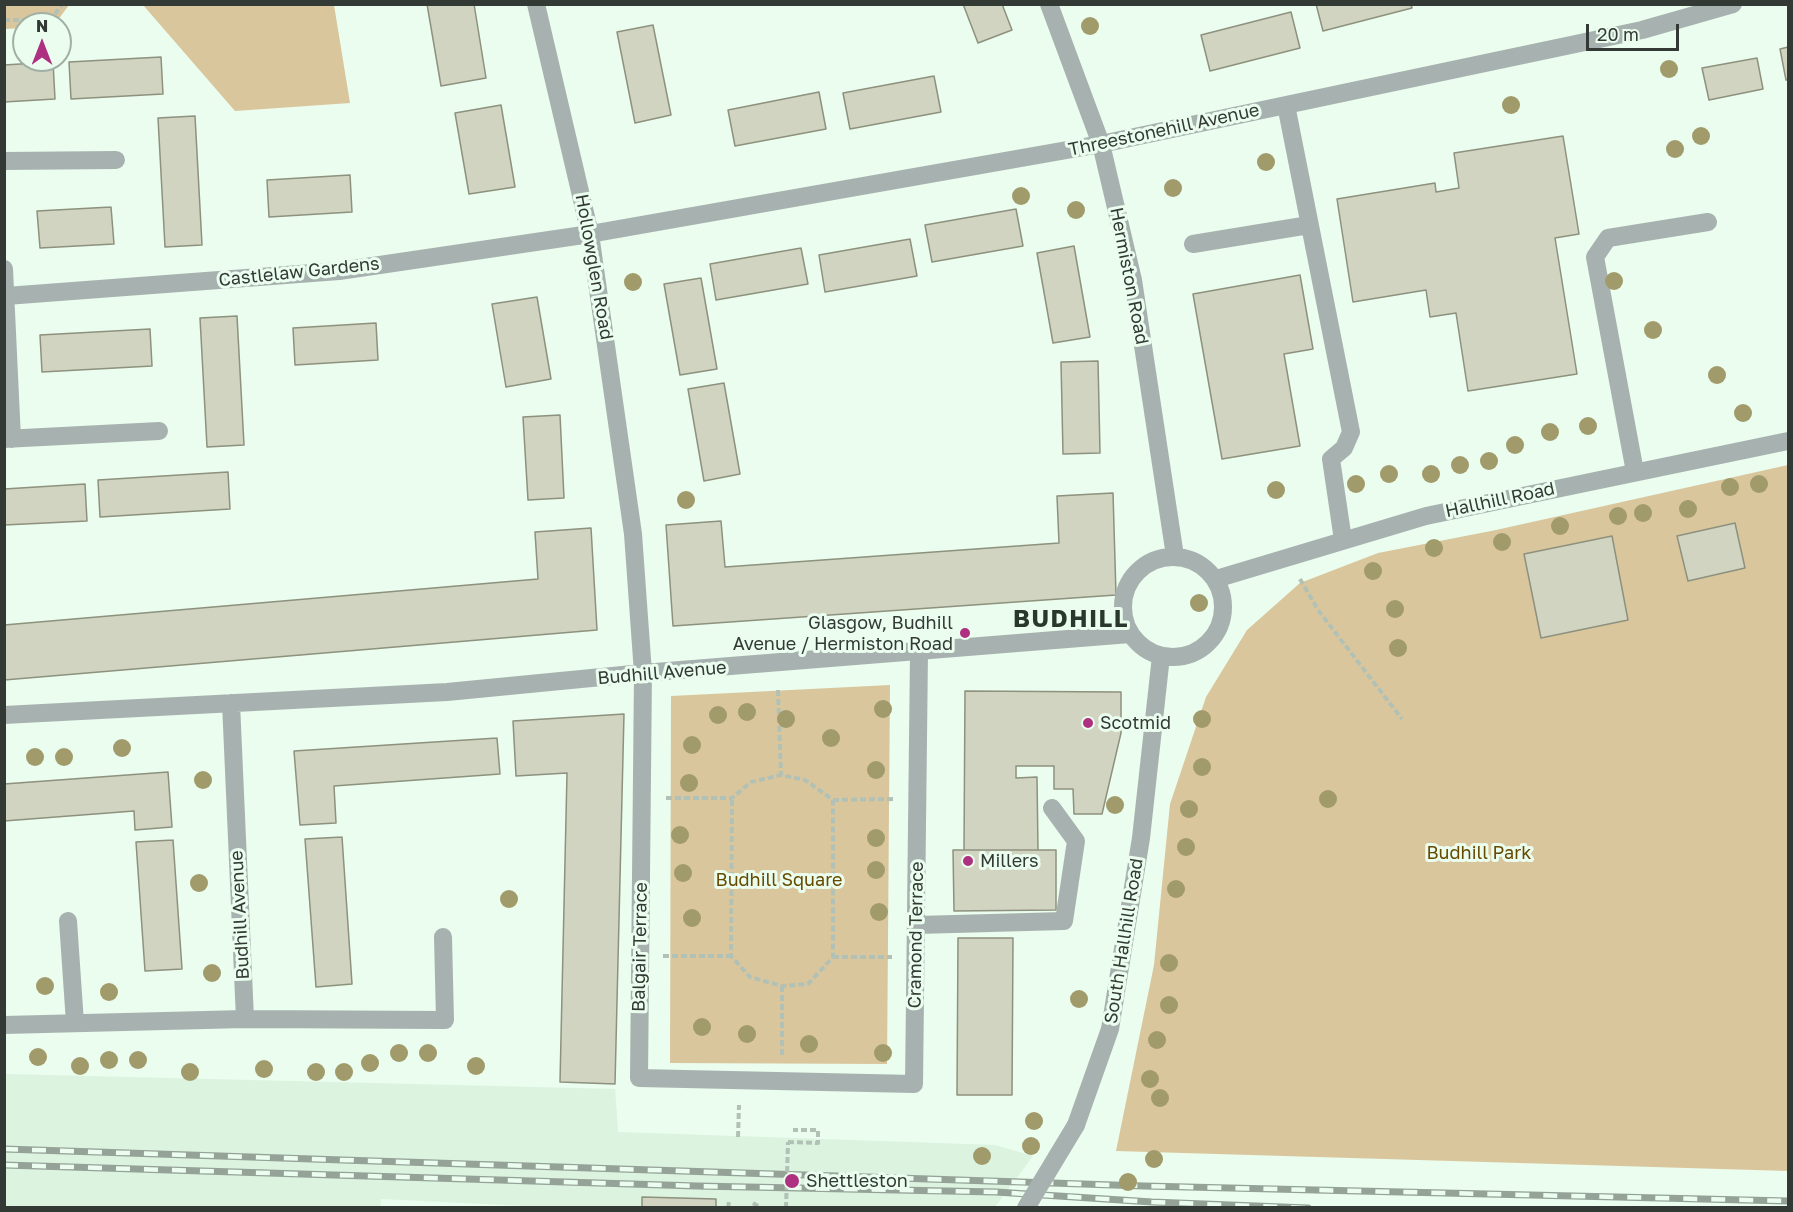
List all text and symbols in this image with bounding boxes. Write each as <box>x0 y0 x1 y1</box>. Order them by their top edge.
north arrow <box>12 12 72 72</box>
scale bar <box>1589 12 1682 50</box>
text: N <box>36 16 48 36</box>
text: 20 m <box>1597 23 1639 45</box>
street label: Threestonehill Avenue <box>1067 99 1261 161</box>
street label: Hollowglen Road <box>571 192 617 342</box>
street label: Hermiston Road <box>1105 206 1153 346</box>
street label: Castlelaw Gardens <box>217 253 381 291</box>
street label: Hallhill Road <box>1443 478 1557 522</box>
district label: BUDHILL <box>1013 605 1129 633</box>
place label: Glasgow, Budhill Avenue / Hermiston Road <box>733 612 953 654</box>
marker: Glasgow, Budhill Avenue / Hermiston Road <box>958 626 972 640</box>
street label: Budhill Avenue <box>597 657 727 689</box>
place label: Scotmid <box>1100 712 1171 734</box>
marker: Scotmid <box>1081 716 1095 730</box>
park label: Budhill Park <box>1427 842 1531 864</box>
street label: Budhill Avenue <box>226 850 254 980</box>
place label: Millers <box>980 850 1039 872</box>
marker: Millers <box>961 854 975 868</box>
street label: South Hallhill Road <box>1100 857 1148 1025</box>
street label: Cramond Terrace <box>904 861 928 1009</box>
park label: Budhill Square <box>716 869 842 891</box>
street label: Balgair Terrace <box>628 882 652 1012</box>
place label: Shettleston <box>806 1170 908 1192</box>
marker: Shettleston <box>783 1172 801 1190</box>

